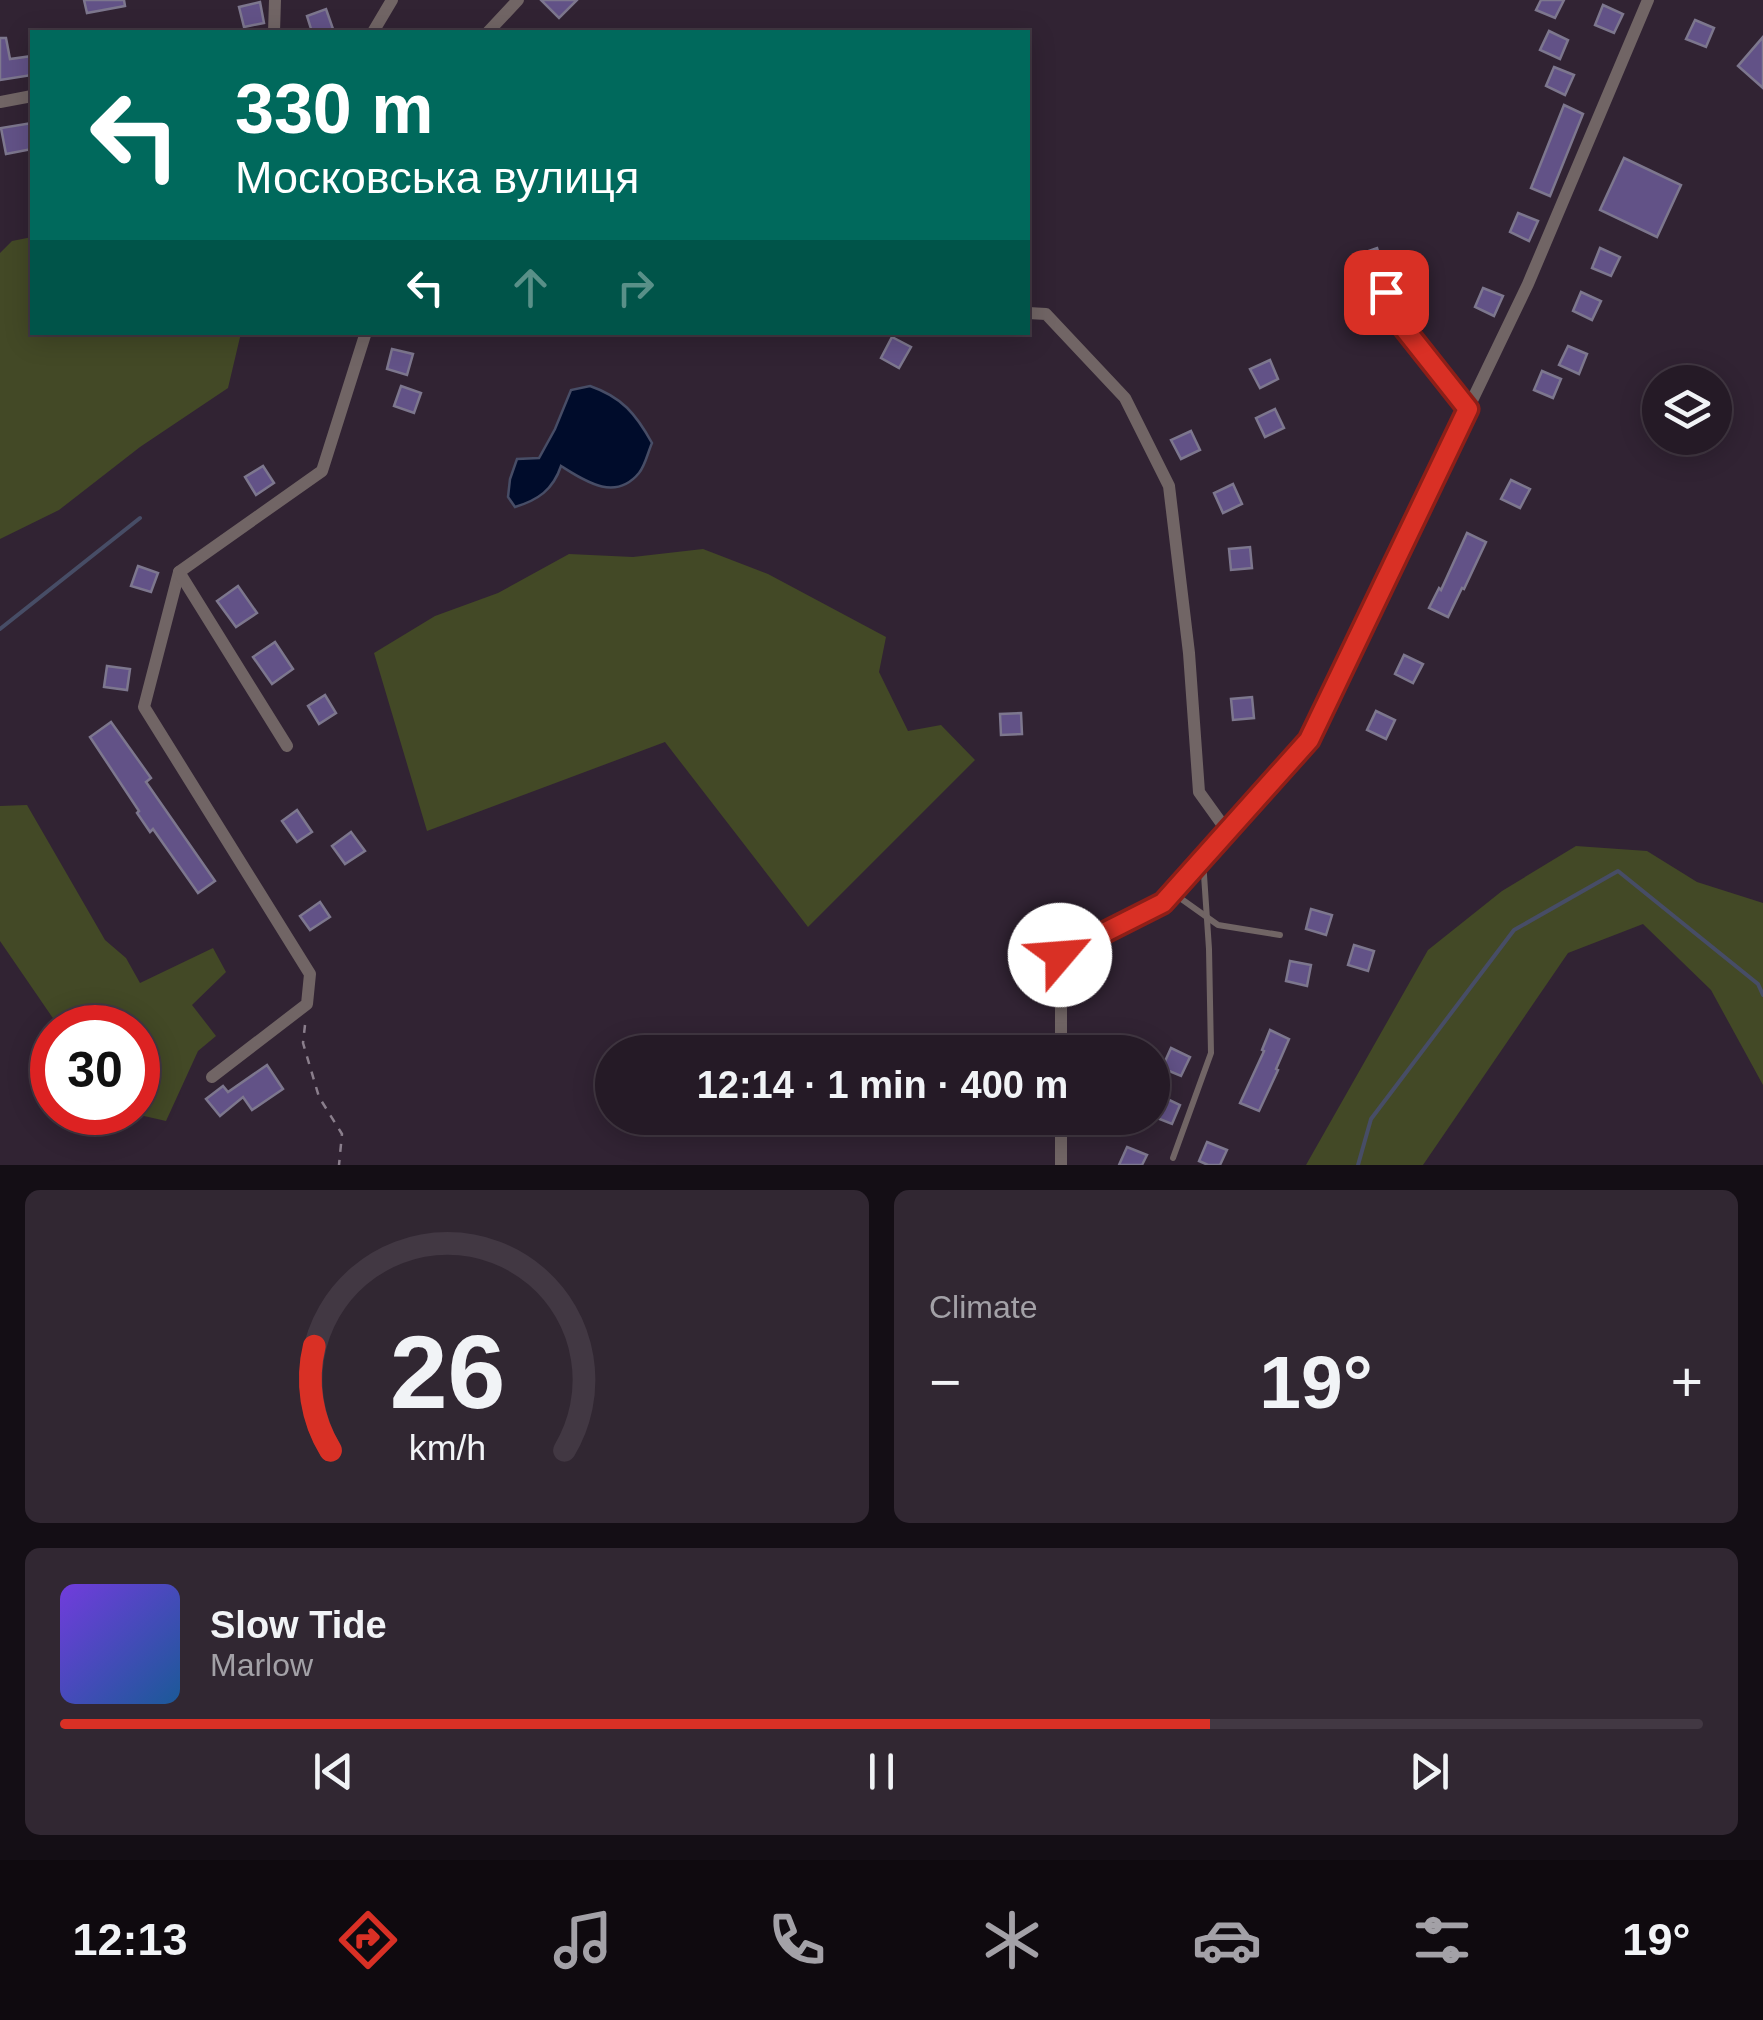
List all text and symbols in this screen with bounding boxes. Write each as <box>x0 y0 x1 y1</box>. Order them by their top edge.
icon: left <box>70 70 200 200</box>
text: 330 m <box>235 70 433 148</box>
text: Московська вулиця <box>235 152 639 203</box>
pin <box>1344 250 1429 335</box>
icon: left <box>398 260 453 315</box>
icon: ahead <box>503 260 558 315</box>
icon: right <box>608 260 663 315</box>
icon: arrive <box>1359 265 1414 320</box>
map controls <box>1642 365 1732 455</box>
button: layers <box>1642 365 1732 455</box>
position arrow <box>1008 903 1112 1007</box>
speed limit sign: 30 <box>30 1005 160 1135</box>
text: 12:14 · 1 min · 400 m <box>697 1064 1068 1106</box>
text: Climate <box>929 1289 1037 1325</box>
text: 26 <box>389 1314 505 1430</box>
text: 19° <box>1259 1340 1373 1424</box>
text: − <box>929 1351 961 1413</box>
text: + <box>1671 1351 1703 1413</box>
text: km/h <box>408 1428 486 1468</box>
text: Slow Tide <box>210 1604 387 1646</box>
text: Marlow <box>210 1647 313 1683</box>
icon: previous <box>306 1744 361 1799</box>
icon: pause <box>854 1744 909 1799</box>
icon: next <box>1402 1744 1457 1799</box>
icon: directions <box>333 1905 403 1975</box>
icon: music <box>548 1905 618 1975</box>
icon: phone <box>762 1905 832 1975</box>
icon: climate <box>977 1905 1047 1975</box>
icon: car <box>1192 1905 1262 1975</box>
icon: filters <box>1407 1905 1477 1975</box>
text: 12:13 <box>72 1914 188 1965</box>
text: 19° <box>1622 1914 1690 1965</box>

